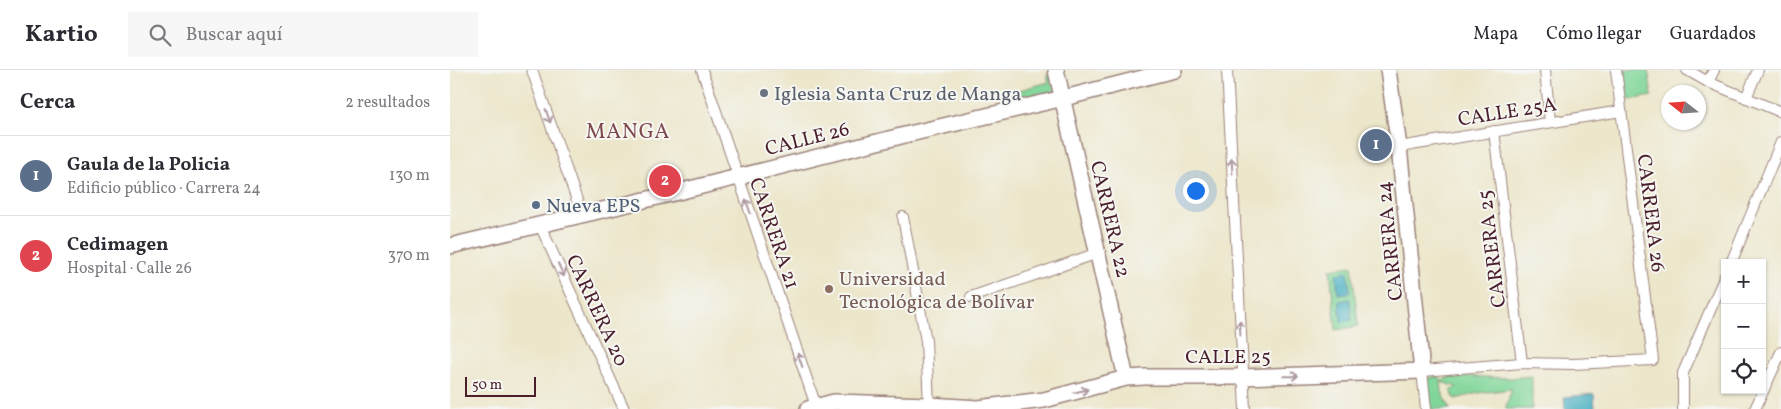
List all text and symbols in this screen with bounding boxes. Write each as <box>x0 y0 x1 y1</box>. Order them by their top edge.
search box <box>128 12 478 57</box>
text: Kartio <box>25 18 98 52</box>
icon: search <box>146 21 174 49</box>
text: Buscar aquí <box>186 22 282 48</box>
text: Mapa <box>1473 22 1518 47</box>
text: Cómo llegar <box>1546 22 1642 47</box>
text: Guardados <box>1670 22 1756 47</box>
place label: Iglesia Santa Cruz de Manga <box>774 81 1021 109</box>
north arrow <box>1661 85 1706 130</box>
marker: Iglesia Santa Cruz de Manga <box>758 87 770 99</box>
text: Cerca <box>20 88 75 117</box>
street label: CALLE 25A <box>1456 91 1559 135</box>
text: 2 resultados <box>345 92 430 114</box>
one-way arrow <box>544 108 553 123</box>
street label: CALLE 26 <box>762 116 853 164</box>
district label: MANGA <box>586 118 670 147</box>
pin: 1 <box>1360 126 1392 164</box>
text: Gaula de la Policia <box>67 152 230 178</box>
street label: CARRERA 26 <box>1629 153 1671 274</box>
street label: CARRERA 22 <box>1082 158 1136 281</box>
one-way arrow <box>1227 158 1237 174</box>
pin: 2 <box>649 162 681 200</box>
text: 1 <box>33 165 39 187</box>
text: 130 m <box>389 165 430 187</box>
street label: CARRERA 21 <box>741 174 805 293</box>
text: Edificio público · Carrera 24 <box>67 178 261 200</box>
your location <box>1183 178 1209 204</box>
street label: CARRERA 24 <box>1371 180 1411 302</box>
street label: CARRERA 25 <box>1472 188 1514 309</box>
place label: Nueva EPS <box>546 193 641 221</box>
marker: Nueva EPS <box>530 199 542 211</box>
one-way arrow <box>743 199 752 215</box>
text: Cedimagen <box>67 232 169 258</box>
text: 2 <box>32 245 40 267</box>
text: 370 m <box>388 245 430 267</box>
street label: CARRERA 20 <box>558 250 634 371</box>
text: Hospital · Calle 26 <box>67 258 192 280</box>
map controls <box>1721 259 1766 394</box>
button: + <box>1721 259 1766 304</box>
one-way arrow <box>556 262 566 277</box>
place label: Universidad Tecnológica de Bolívar <box>839 266 1034 317</box>
marker: Universidad Tecnológica de Bolívar <box>823 283 835 295</box>
button: − <box>1721 304 1766 349</box>
one-way arrow <box>1235 321 1245 337</box>
street label: CALLE 25 <box>1185 344 1271 372</box>
button: locate <box>1721 349 1766 394</box>
one-way arrow <box>795 353 804 368</box>
one-way arrow <box>1282 371 1299 381</box>
scale bar <box>465 374 536 397</box>
text: 50 m <box>472 376 502 395</box>
one-way arrow <box>1073 386 1089 395</box>

